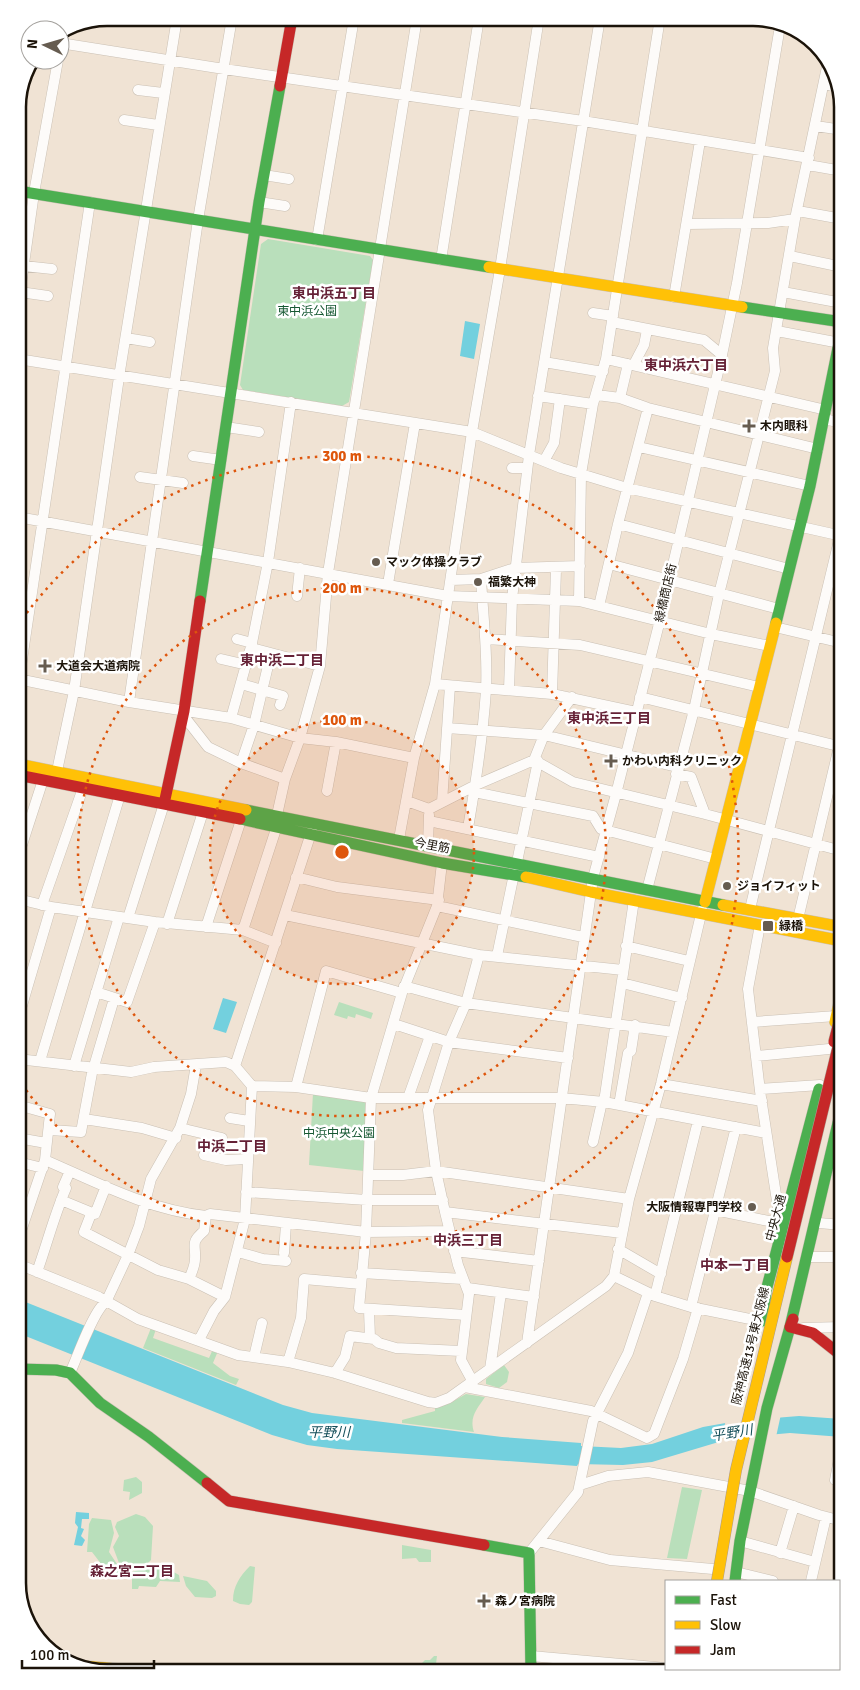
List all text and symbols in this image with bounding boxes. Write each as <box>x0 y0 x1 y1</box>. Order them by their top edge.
north arrow <box>20 20 70 70</box>
text: N <box>24 38 41 50</box>
district label: 東中浜五丁目 <box>292 285 376 302</box>
park label: 東中浜公園 <box>277 304 337 319</box>
district label: 東中浜六丁目 <box>644 357 728 374</box>
marker: 木内眼科 <box>742 419 756 433</box>
place label: 木内眼科 <box>760 419 808 434</box>
text: 300 m <box>322 447 362 465</box>
place label: マック体操クラブ <box>386 555 482 570</box>
marker: マック体操クラブ <box>370 556 382 568</box>
street label: 緑橋商店街 <box>652 562 680 624</box>
place label: 福繁大神 <box>488 575 536 590</box>
marker: 福繁大神 <box>472 576 484 588</box>
text: 200 m <box>322 579 362 597</box>
district label: 東中浜二丁目 <box>240 652 324 669</box>
marker: 大道会大道病院 <box>38 659 52 673</box>
place label: 大道会大道病院 <box>56 659 140 674</box>
district label: 東中浜三丁目 <box>567 710 651 727</box>
text: 100 m <box>322 711 362 729</box>
marker: かわい内科クリニック <box>604 754 618 768</box>
place label: かわい内科クリニック <box>622 754 742 769</box>
street label: 今里筋 <box>413 835 451 857</box>
centre of rings <box>333 843 351 861</box>
place label: ジョイフィット <box>737 879 821 894</box>
marker: ジョイフィット <box>721 880 733 892</box>
marker: 緑橋 <box>761 919 775 933</box>
place label: 緑橋 <box>779 919 804 934</box>
park label: 中浜中央公園 <box>303 1126 375 1141</box>
district label: 中浜二丁目 <box>197 1138 267 1155</box>
street label: 中央大通 <box>763 1193 789 1243</box>
place label: 大阪情報専門学校 <box>646 1200 742 1215</box>
marker: 大阪情報専門学校 <box>746 1201 758 1213</box>
district label: 中浜三丁目 <box>433 1232 503 1249</box>
district label: 中本一丁目 <box>700 1257 770 1274</box>
street label: 阪神高速13号東大阪線 <box>729 1285 773 1407</box>
water label: 平野川 <box>710 1421 756 1445</box>
water label: 平野川 <box>308 1424 352 1441</box>
district label: 森之宮二丁目 <box>90 1563 174 1580</box>
legend <box>665 1580 840 1670</box>
text: Fast <box>710 1591 737 1609</box>
marker: 森ノ宮病院 <box>477 1594 491 1608</box>
place label: 森ノ宮病院 <box>495 1594 555 1609</box>
text: Slow <box>710 1616 741 1634</box>
scale bar <box>22 1638 155 1670</box>
text: Jam <box>710 1641 736 1659</box>
text: 100 m <box>30 1646 70 1664</box>

